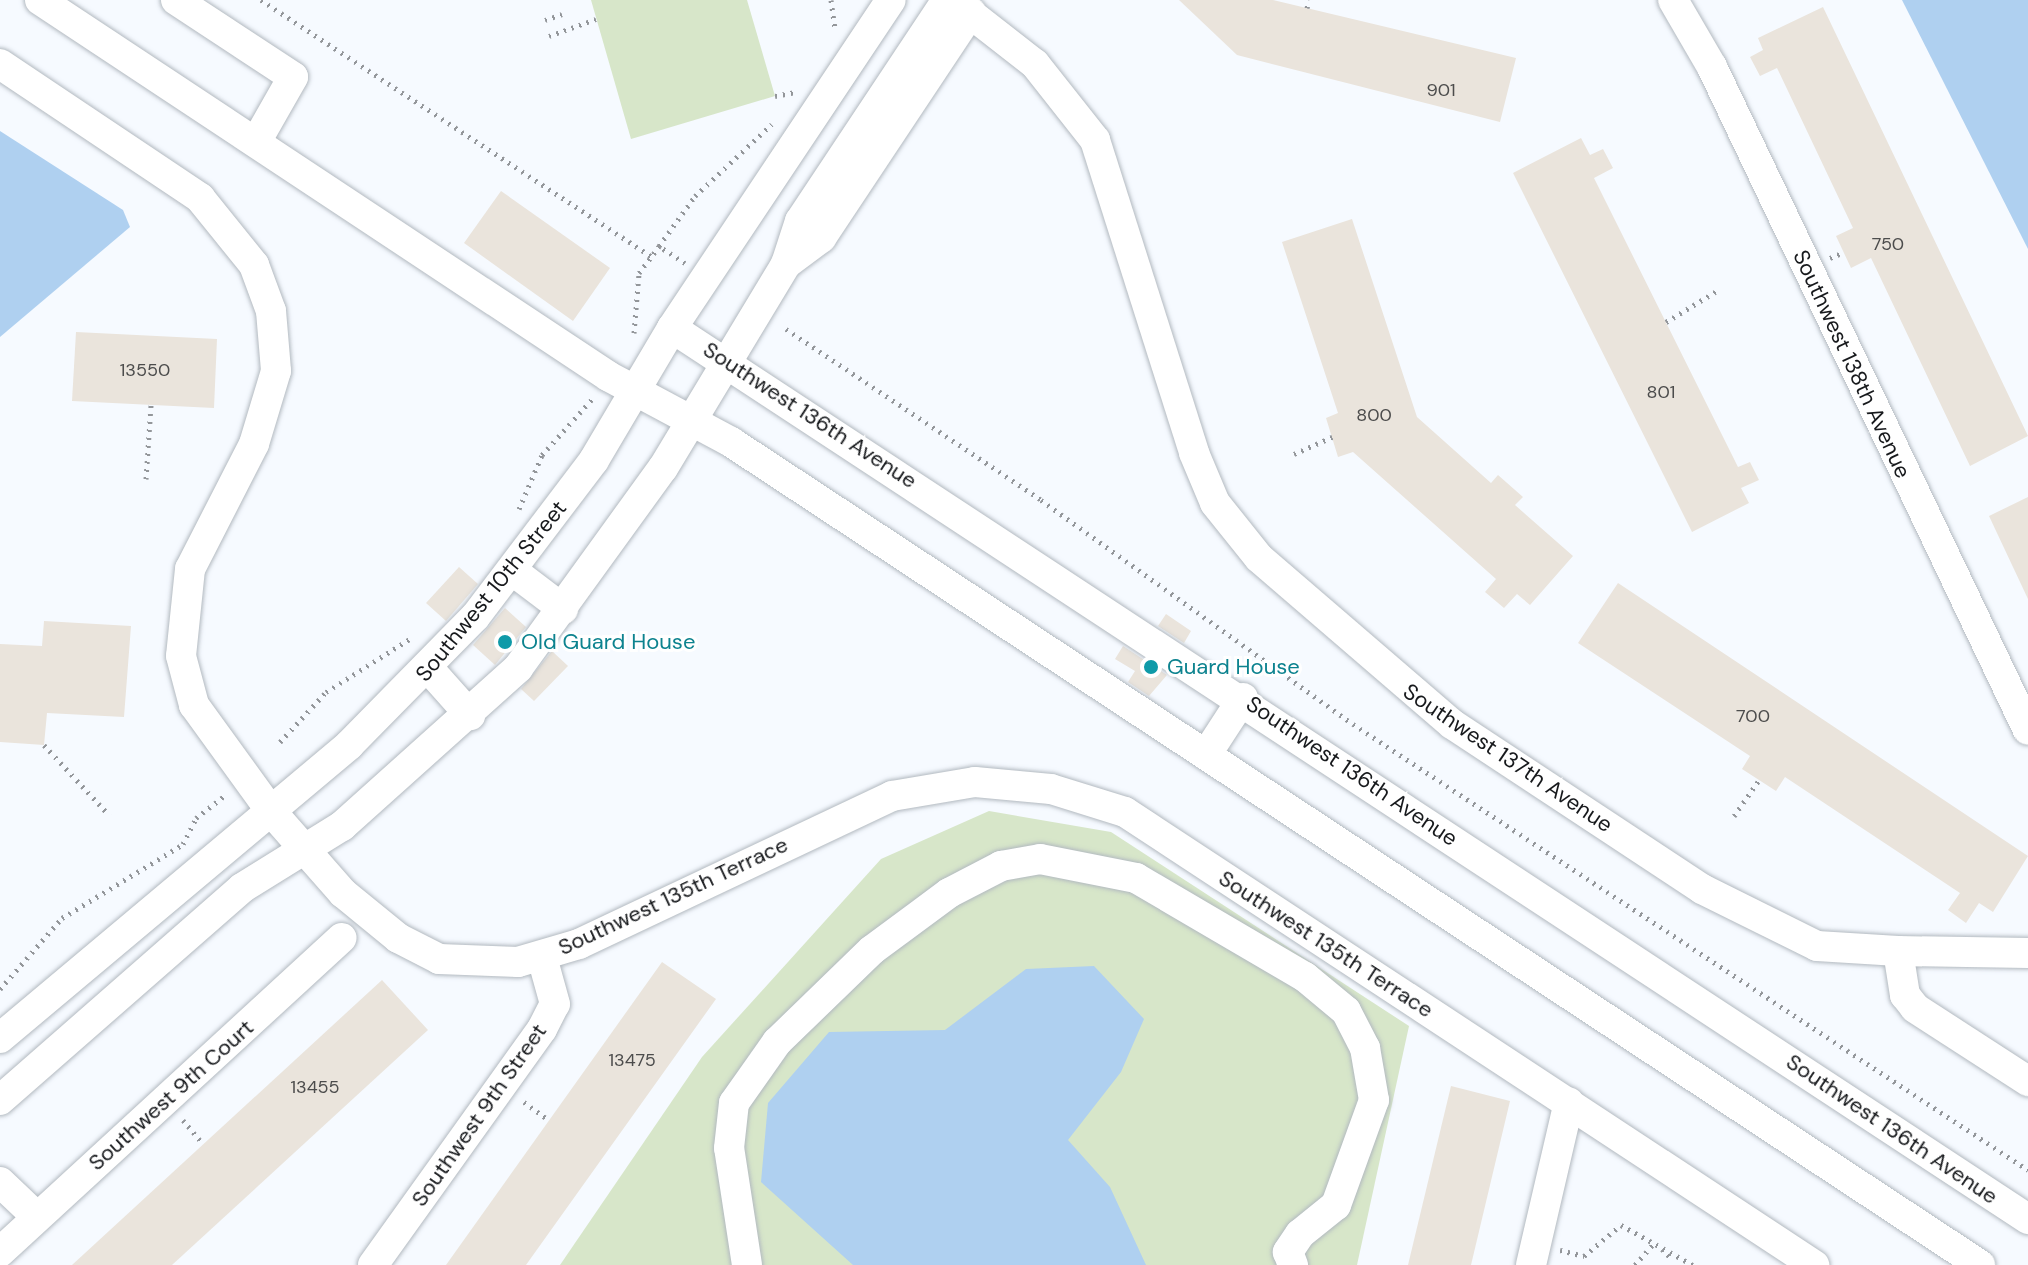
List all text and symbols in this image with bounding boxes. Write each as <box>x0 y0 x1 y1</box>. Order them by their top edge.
house number: 901 <box>1426 79 1456 101</box>
house number: 750 <box>1872 233 1904 255</box>
street label: Southwest 138th Avenue <box>1787 246 1917 482</box>
street label: Southwest 136th Avenue <box>698 336 922 494</box>
house number: 13550 <box>120 359 170 381</box>
house number: 801 <box>1647 381 1675 403</box>
house number: 800 <box>1356 404 1392 426</box>
street label: Southwest 10th Street <box>410 495 572 687</box>
place label: Old Guard House <box>521 629 695 655</box>
marker: Old Guard House <box>496 633 514 651</box>
place label: Guard House <box>1167 654 1300 680</box>
marker: Guard House <box>1142 658 1160 676</box>
street label: Southwest 137th Avenue <box>1398 678 1618 838</box>
street label: Southwest 136th Avenue <box>1241 690 1463 852</box>
house number: 700 <box>1736 705 1770 727</box>
street label: Southwest 135th Terrace <box>554 831 792 961</box>
street label: Southwest 135th Terrace <box>1214 865 1438 1023</box>
street label: Southwest 9th Court <box>83 1014 259 1176</box>
street label: Southwest 9th Street <box>406 1019 552 1211</box>
street label: Southwest 136th Avenue <box>1781 1048 2003 1210</box>
house number: 13475 <box>608 1049 656 1071</box>
house number: 13455 <box>290 1076 340 1098</box>

